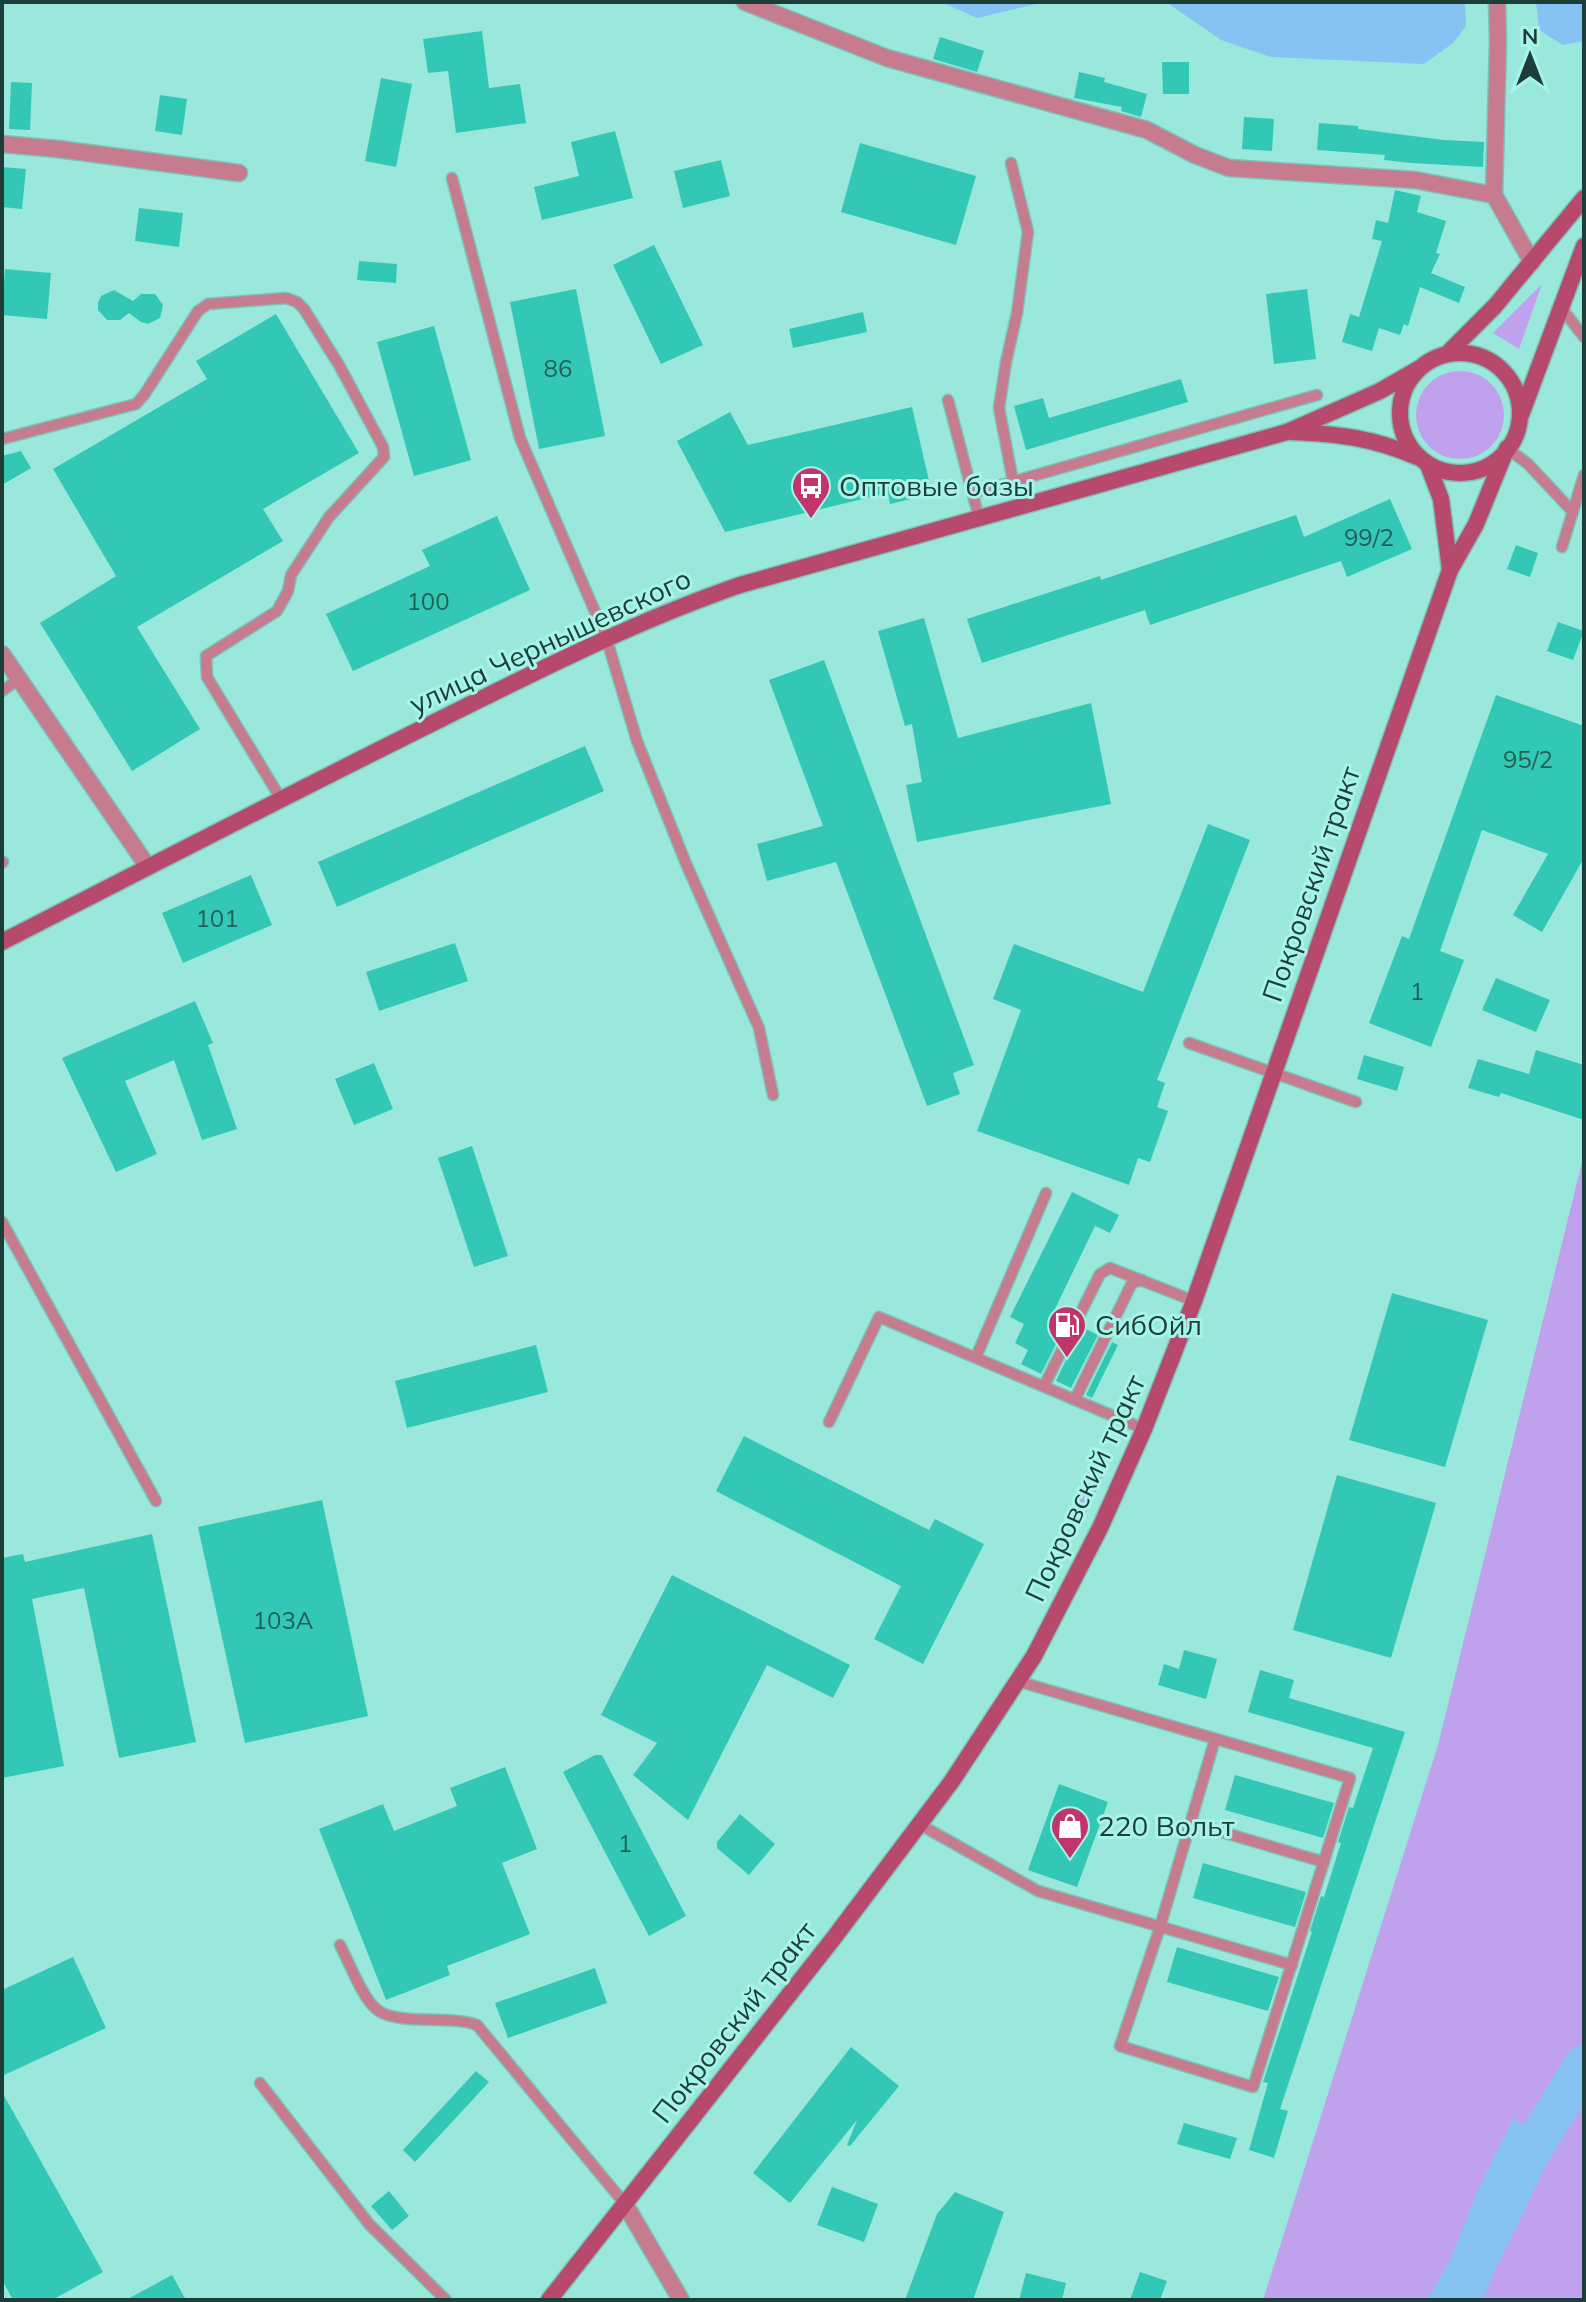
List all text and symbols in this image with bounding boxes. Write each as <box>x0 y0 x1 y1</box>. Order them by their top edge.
north arrow <box>1490 16 1570 96</box>
text: N <box>1522 22 1538 50</box>
house number: 86 <box>544 353 572 383</box>
bus stop icon: Оптовые базы <box>790 465 832 520</box>
place label: Оптовые базы <box>839 468 1034 503</box>
house number: 99/2 <box>1344 522 1394 552</box>
street label: улица Чернышевского <box>403 560 696 721</box>
house number: 100 <box>406 586 450 616</box>
house number: 95/2 <box>1503 744 1553 774</box>
street label: Покровский тракт <box>1254 761 1367 1006</box>
house number: 101 <box>195 903 239 933</box>
house number: 1 <box>1410 976 1424 1006</box>
fuel station icon: СибОйл <box>1046 1304 1088 1359</box>
place label: СибОйл <box>1095 1307 1202 1342</box>
street label: Покровский тракт <box>1017 1369 1153 1607</box>
house number: 103А <box>253 1605 314 1635</box>
shop icon: 220 Вольт <box>1049 1805 1091 1860</box>
place label: 220 Вольт <box>1098 1808 1235 1843</box>
house number: 1 <box>618 1828 632 1858</box>
street label: Покровский тракт <box>644 1914 823 2129</box>

